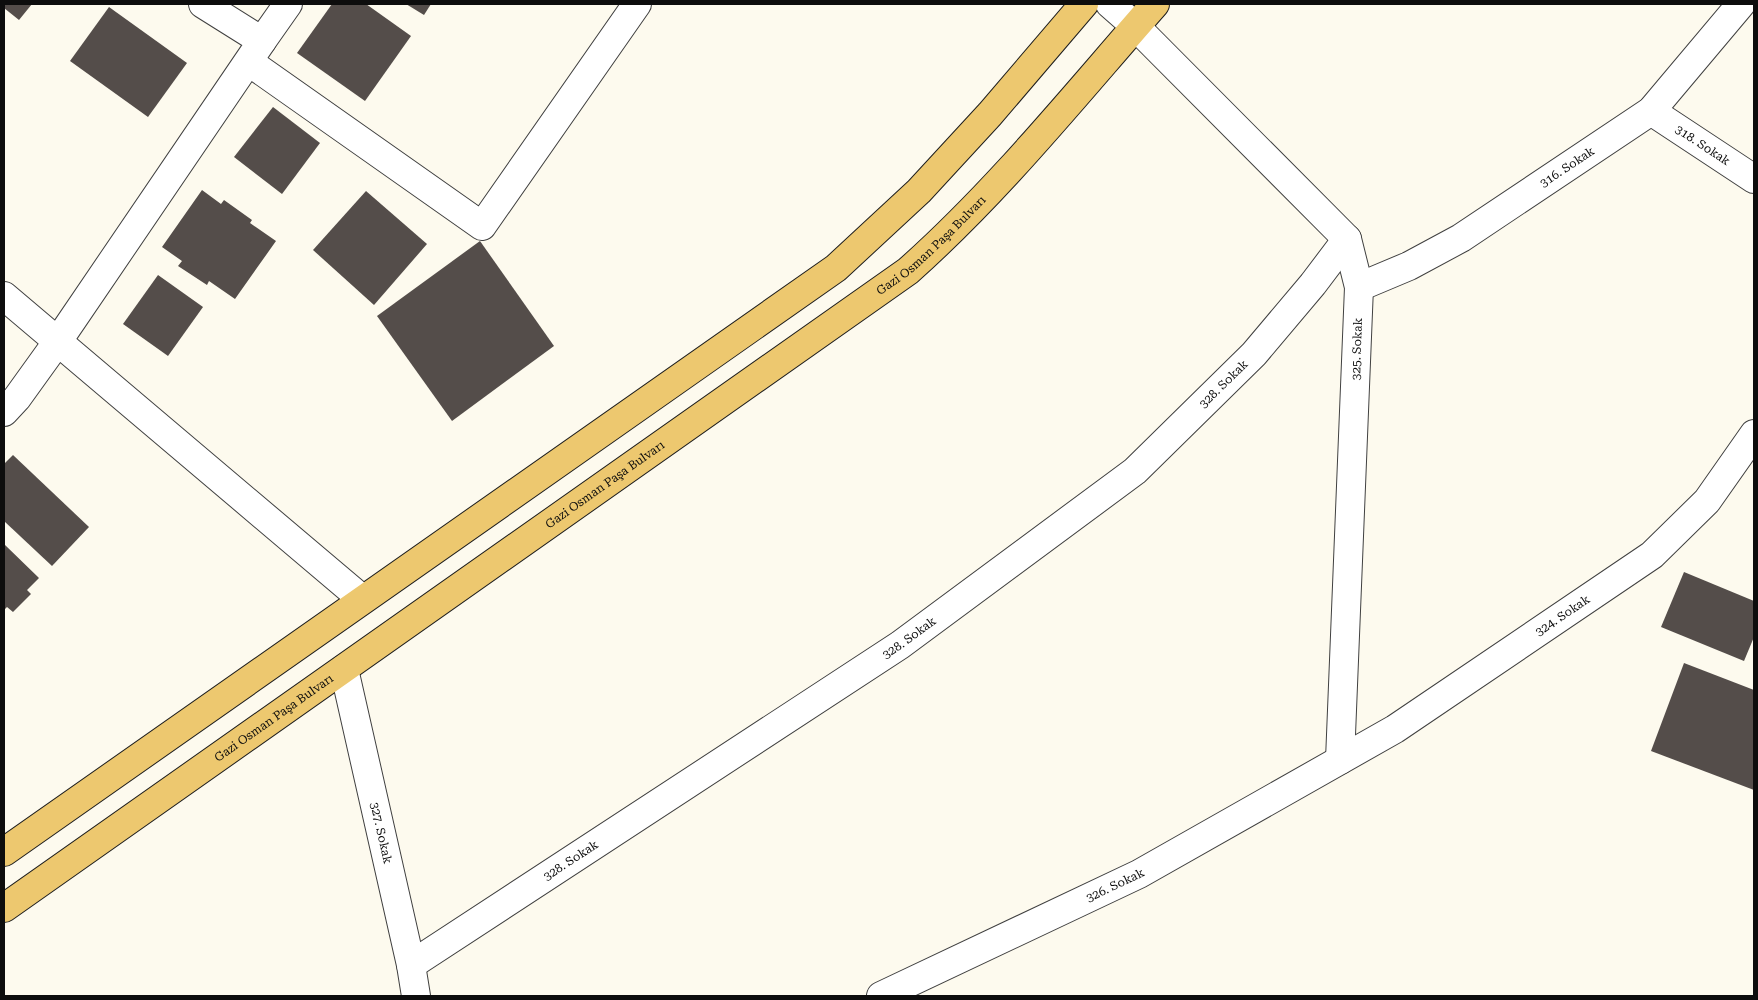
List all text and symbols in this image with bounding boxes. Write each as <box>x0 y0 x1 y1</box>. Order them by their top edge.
street label: 318. Sokak <box>1673 122 1733 168</box>
street label: 316. Sokak <box>1537 144 1597 190</box>
street label: Gazi Osman Paşa Bulvarı <box>874 193 989 298</box>
street label: 325. Sokak <box>1349 317 1365 381</box>
street label: 328. Sokak <box>1196 357 1251 411</box>
street label: Gazi Osman Paşa Bulvarı <box>543 438 667 531</box>
street label: 324. Sokak <box>1533 592 1593 639</box>
street label: 328. Sokak <box>880 614 939 662</box>
street label: Gazi Osman Paşa Bulvarı <box>212 671 336 765</box>
street label: 327. Sokak <box>367 801 395 865</box>
street label: 328. Sokak <box>541 837 601 883</box>
street label: 326. Sokak <box>1084 865 1147 905</box>

